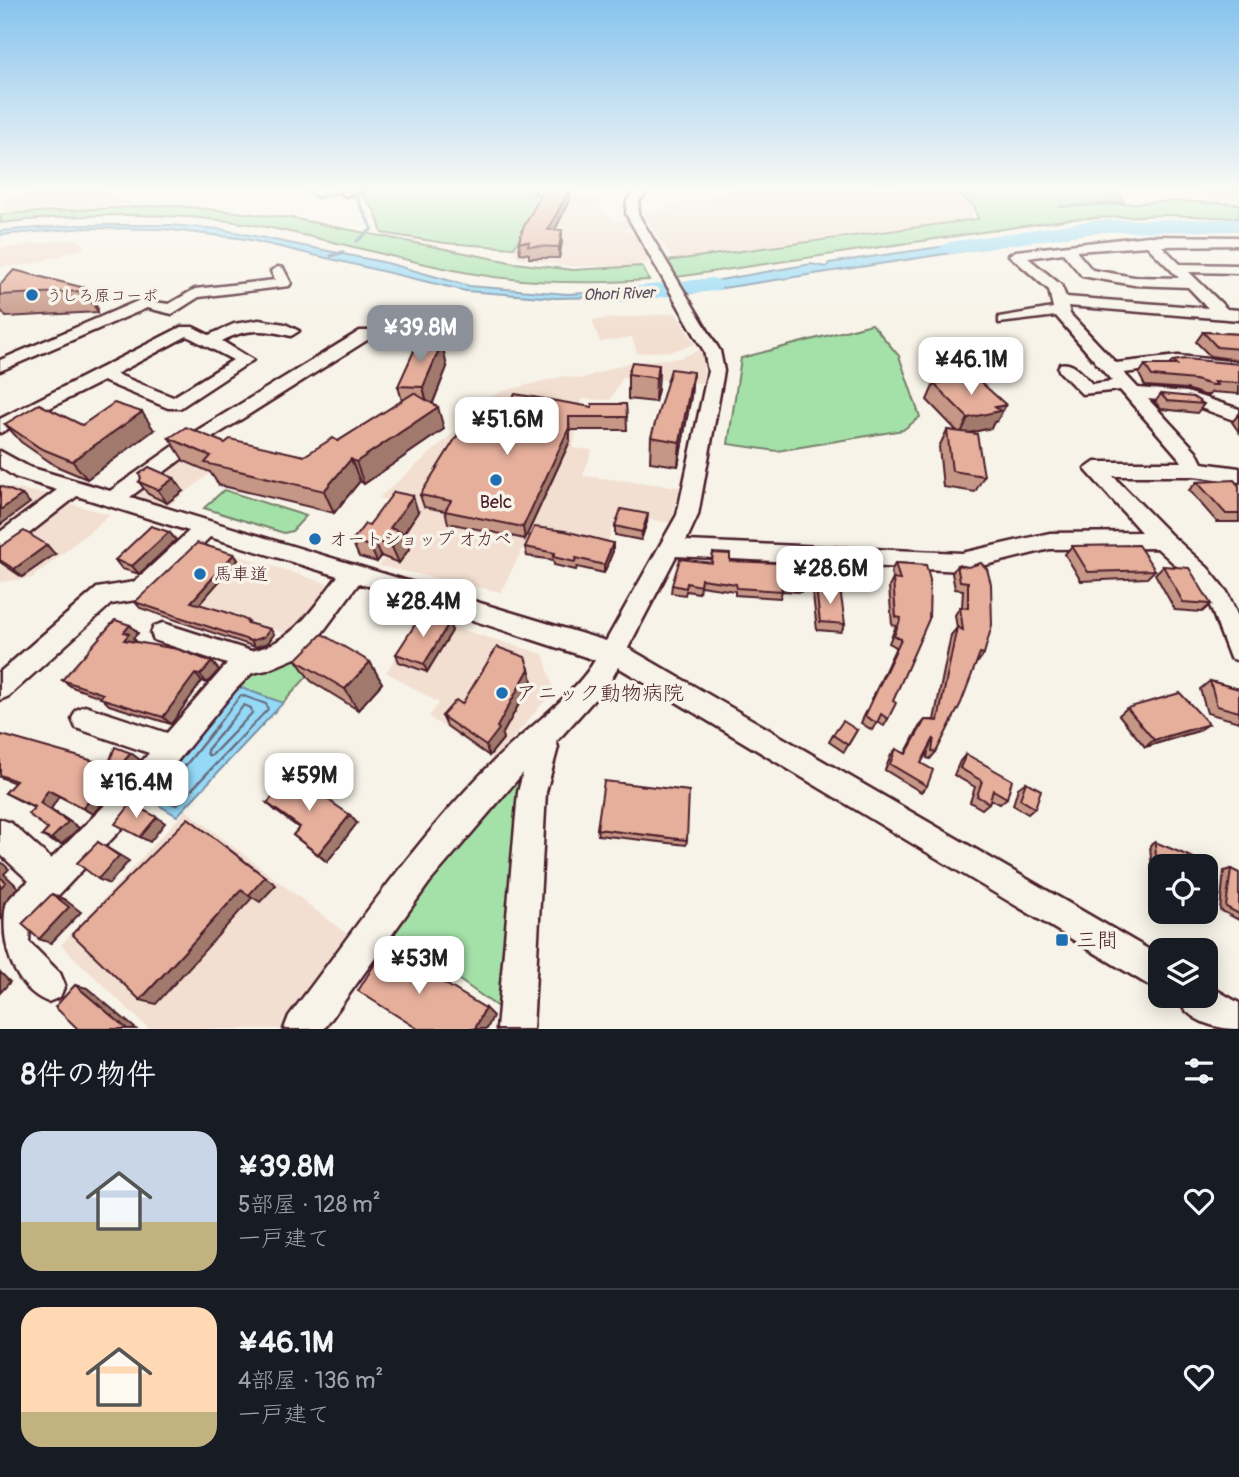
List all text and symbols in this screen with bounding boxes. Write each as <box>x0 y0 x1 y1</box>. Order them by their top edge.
water label: Ohori River <box>583 283 657 305</box>
place label: うしろ原コーポ <box>46 286 158 306</box>
marker: うしろ原コーポ <box>24 287 40 303</box>
pin: ¥39.8M <box>363 306 477 365</box>
text: ¥39.8M <box>383 313 457 342</box>
pin: ¥46.1M <box>914 338 1028 397</box>
text: ¥46.1M <box>934 345 1008 374</box>
pin: ¥51.6M <box>450 398 564 457</box>
text: ¥51.6M <box>471 405 543 434</box>
marker: Belc <box>488 472 504 488</box>
place label: Belc <box>480 491 512 514</box>
place label: オートショップ オカベ <box>329 528 512 551</box>
marker: オートショップ オカベ <box>307 531 323 547</box>
pin: ¥28.6M <box>773 546 887 606</box>
text: ¥28.6M <box>792 554 868 583</box>
place label: 馬車道 <box>214 563 268 586</box>
marker: 馬車道 <box>192 566 208 582</box>
pin: ¥28.4M <box>366 580 480 639</box>
text: ¥28.4M <box>385 587 461 616</box>
place label: アニック動物病院 <box>516 680 684 707</box>
marker: アニック動物病院 <box>494 685 510 701</box>
pin: ¥59M <box>268 754 350 813</box>
pin: ¥16.4M <box>79 760 193 820</box>
text: ¥59M <box>281 761 337 790</box>
text: ¥16.4M <box>99 768 173 797</box>
map controls <box>1148 854 1218 1008</box>
button: locate <box>1148 854 1218 924</box>
place label: 三間 <box>1076 927 1118 954</box>
marker: 三間 <box>1054 932 1070 948</box>
pin: ¥53M <box>378 936 460 996</box>
button: layers <box>1148 938 1218 1008</box>
text: ¥53M <box>390 944 448 973</box>
icon: filters <box>1180 1052 1218 1090</box>
text: 8件の物件 <box>21 1056 156 1093</box>
text: ¥39.8M <box>238 1148 334 1185</box>
icon: home <box>77 1159 161 1243</box>
icon: heart <box>1180 1182 1218 1220</box>
text: 5部屋 · 128 m² <box>238 1190 381 1219</box>
text: 一戸建て <box>238 1224 330 1253</box>
text: ¥46.1M <box>238 1324 334 1361</box>
icon: home <box>77 1335 161 1419</box>
icon: heart <box>1180 1358 1218 1396</box>
text: 4部屋 · 136 m² <box>238 1366 383 1395</box>
text: 一戸建て <box>238 1400 330 1429</box>

